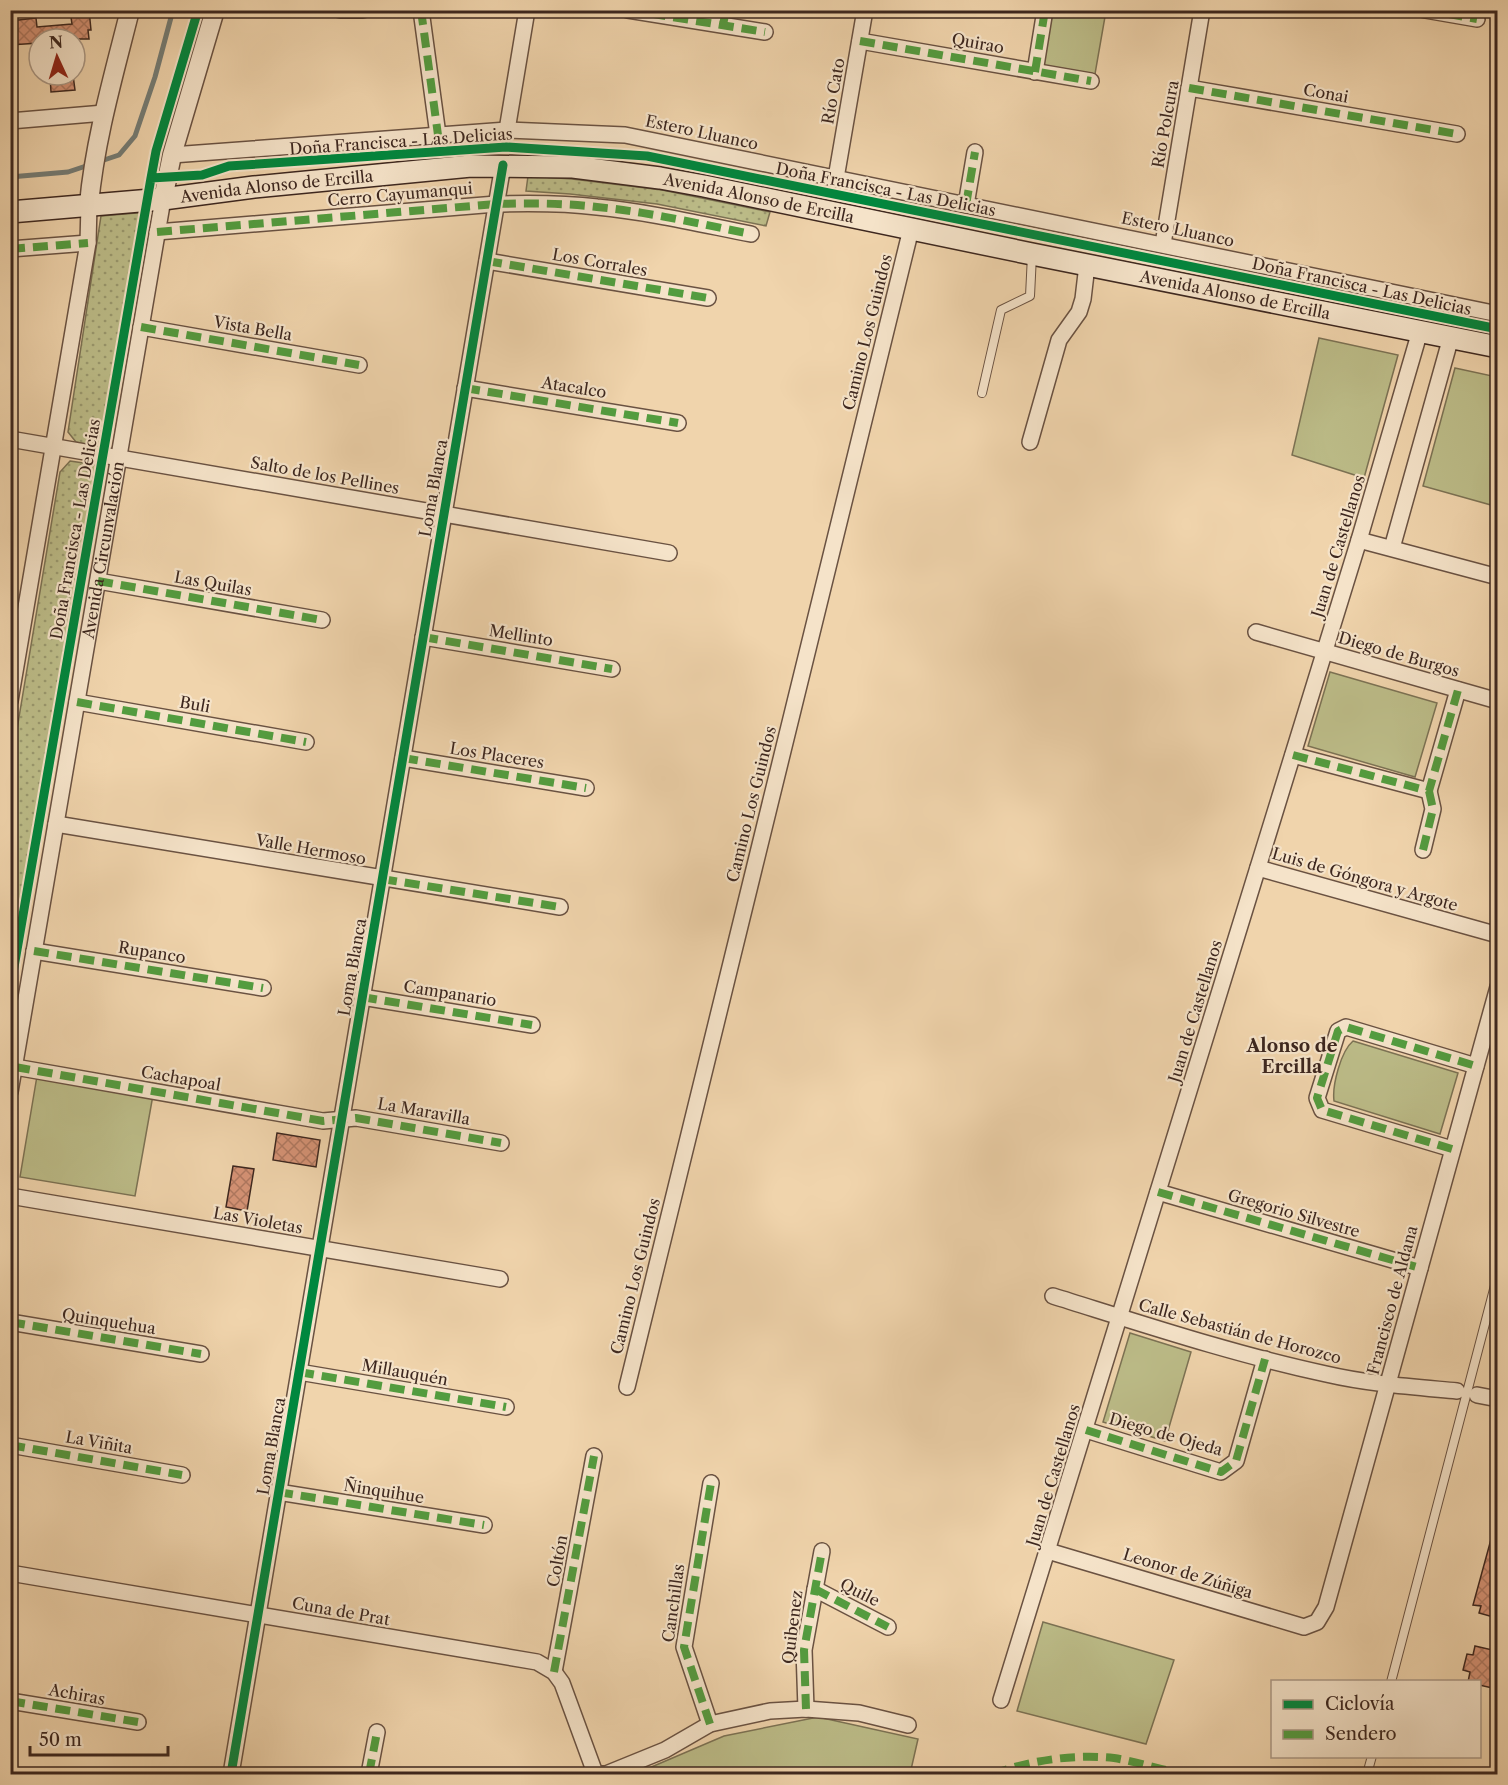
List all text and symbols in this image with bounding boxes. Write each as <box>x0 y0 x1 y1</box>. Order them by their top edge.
north arrow <box>27 27 87 87</box>
street label: Quirao <box>950 29 1006 57</box>
text: N <box>48 32 64 52</box>
street label: Río Cato <box>817 56 849 126</box>
street label: Río Polcura <box>1147 78 1183 169</box>
street label: Conai <box>1302 79 1350 107</box>
street label: Estero Lluanco <box>644 110 760 154</box>
street label: Doña Francisca - Las Delicias <box>289 123 513 159</box>
street label: Doña Francisca - Las Delicias <box>774 158 998 220</box>
street label: Avenida Alonso de Ercilla <box>178 165 375 207</box>
street label: Avenida Alonso de Ercilla <box>661 169 857 227</box>
street label: Cerro Cayumanqui <box>327 178 473 210</box>
street label: Estero Lluanco <box>1120 207 1236 251</box>
street label: Los Corrales <box>551 244 649 280</box>
street label: Camino Los Guindos <box>838 252 896 412</box>
street label: Doña Francisca - Las Delicias <box>1251 253 1474 319</box>
street label: Avenida Alonso de Ercilla <box>1137 266 1333 323</box>
street label: Vista Bella <box>211 311 294 345</box>
street label: Atacalco <box>539 372 608 402</box>
street label: Doña Francisca - Las Delicias <box>46 417 104 641</box>
street label: Loma Blanca <box>415 437 452 538</box>
street label: Salto de los Pellines <box>249 452 401 498</box>
street label: Avenida Circunvalación <box>78 460 128 641</box>
street label: Juan de Castellanos <box>1306 472 1369 623</box>
street label: Las Quilas <box>173 566 253 600</box>
street label: Mellinto <box>488 620 555 650</box>
street label: Diego de Burgos <box>1336 627 1462 681</box>
street label: Buli <box>178 691 212 717</box>
street label: Camino Los Guindos <box>722 724 780 884</box>
street label: Los Placeres <box>448 738 546 772</box>
street label: Valle Hermoso <box>253 829 368 869</box>
street label: Luis de Góngora y Argote <box>1270 843 1460 915</box>
street label: Loma Blanca <box>334 916 371 1017</box>
street label: Rupanco <box>117 937 187 967</box>
street label: Juan de Castellanos <box>1163 937 1226 1088</box>
street label: Campanario <box>402 976 498 1010</box>
district label: Alonso de Ercilla <box>1245 1035 1338 1078</box>
street label: Cachapoal <box>140 1061 223 1095</box>
street label: La Maravilla <box>376 1093 472 1129</box>
street label: Gregorio Silvestre <box>1226 1185 1362 1241</box>
street label: Camino Los Guindos <box>606 1196 664 1356</box>
street label: Las Violetas <box>212 1202 304 1238</box>
street label: Francisco de Aldana <box>1362 1223 1422 1377</box>
street label: Calle Sebastián de Horozco <box>1136 1294 1344 1368</box>
street label: Quinquehua <box>61 1304 158 1338</box>
street label: Millauquén <box>360 1355 450 1389</box>
street label: Loma Blanca <box>253 1395 290 1496</box>
street label: Juan de Castellanos <box>1021 1401 1084 1552</box>
street label: Diego de Ojeda <box>1107 1408 1226 1460</box>
street label: La Viñita <box>64 1426 135 1458</box>
street label: Ñinquihue <box>342 1474 426 1507</box>
street label: Coltón <box>543 1533 571 1589</box>
street label: Leonor de Zúñiga <box>1121 1544 1256 1602</box>
street label: Canchillas <box>658 1562 688 1644</box>
street label: Quile <box>837 1574 883 1610</box>
street label: Quibenez <box>778 1589 806 1665</box>
street label: Cuna de Prat <box>291 1593 392 1630</box>
street label: Achiras <box>46 1679 107 1709</box>
legend <box>1271 1680 1481 1758</box>
text: Ciclovía <box>1325 1693 1395 1715</box>
scale bar <box>30 1719 168 1757</box>
text: Sendero <box>1325 1723 1397 1745</box>
text: 50 m <box>39 1729 82 1751</box>

